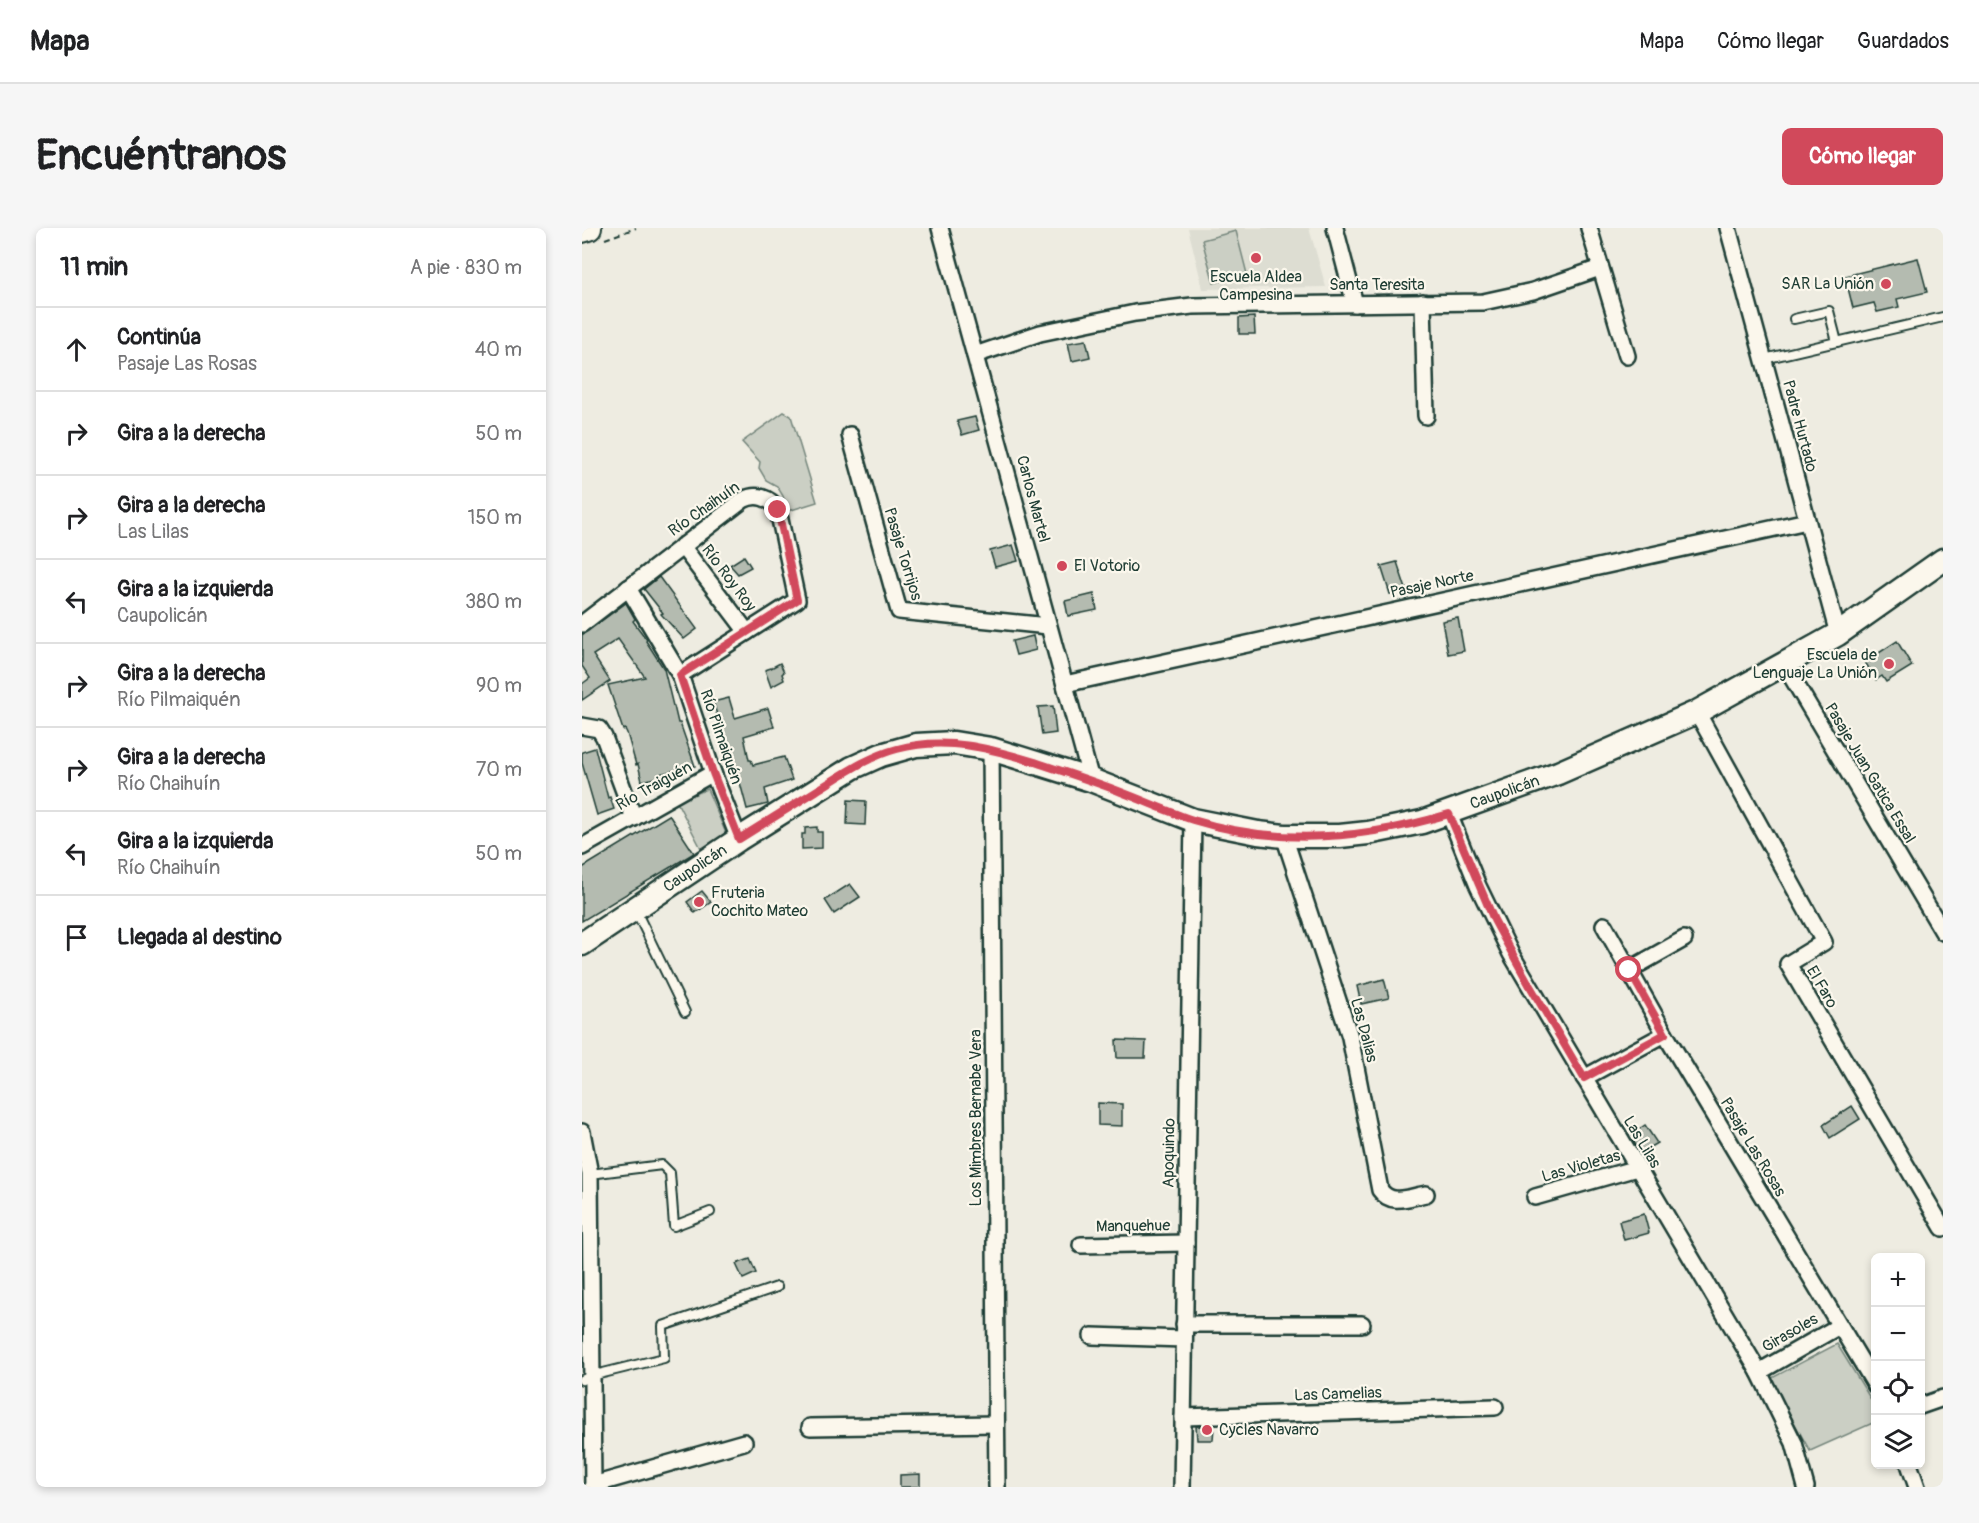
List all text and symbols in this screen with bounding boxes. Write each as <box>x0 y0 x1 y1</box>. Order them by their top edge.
text: Mapa <box>30 24 89 59</box>
text: Mapa <box>1639 28 1684 55</box>
text: Cómo llegar <box>1717 28 1824 55</box>
text: Guardados <box>1857 28 1949 55</box>
button: Cómo llegar <box>1782 128 1943 185</box>
text: Encuéntranos <box>36 130 286 182</box>
text: 11 min <box>60 251 128 283</box>
marker: Escuela Aldea Campesina <box>1249 251 1263 265</box>
text: A pie · 830 m <box>410 255 522 280</box>
place label: Escuela Aldea Campesina <box>1210 267 1302 305</box>
place label: SAR La Unión <box>1781 274 1874 294</box>
street label: Santa Teresita <box>1329 275 1425 295</box>
marker: SAR La Unión <box>1879 277 1893 291</box>
text: Continúa <box>117 323 201 351</box>
icon: ahead <box>60 333 93 366</box>
text: 40 m <box>475 337 522 362</box>
text: Pasaje Las Rosas <box>117 351 257 376</box>
street label: Padre Hurtado <box>1778 378 1822 474</box>
icon: right <box>60 417 93 450</box>
text: Gira a la derecha <box>117 419 265 447</box>
text: 50 m <box>475 421 522 446</box>
street label: Carlos Martel <box>1012 453 1054 545</box>
street label: Río Chaihuín <box>664 477 744 541</box>
text: Gira a la derecha <box>117 491 265 519</box>
route end <box>764 496 790 522</box>
icon: right <box>60 501 93 534</box>
text: 150 m <box>468 505 522 530</box>
street label: Pasaje Torrijos <box>879 505 927 603</box>
text: Las Lilas <box>117 519 189 544</box>
street label: Río Roy Roy <box>697 541 761 616</box>
place label: El Votorio <box>1074 556 1140 576</box>
marker: El Votorio <box>1055 559 1069 573</box>
street label: Pasaje Norte <box>1388 565 1476 603</box>
text: Gira a la izquierda <box>117 575 274 603</box>
icon: left <box>60 585 93 618</box>
text: 380 m <box>465 589 522 614</box>
text: Caupolicán <box>117 603 208 628</box>
place label: Escuela de Lenguaje La Unión <box>1753 645 1877 683</box>
marker: Escuela de Lenguaje La Unión <box>1882 657 1896 671</box>
text: Gira a la derecha <box>117 659 265 687</box>
icon: right <box>60 669 93 702</box>
text: 90 m <box>476 673 522 698</box>
text: Río Pilmaiquén <box>117 687 241 712</box>
street label: Río Pilmaiquén <box>695 687 747 787</box>
street label: Pasaje Juan Gatica Essal <box>1820 699 1920 847</box>
text: Gira a la derecha <box>117 743 265 771</box>
icon: right <box>60 753 93 786</box>
text: 70 m <box>476 757 522 782</box>
street label: Río Traiguén <box>612 757 696 815</box>
street label: Caupolicán <box>1467 770 1542 814</box>
text: Río Chaihuín <box>117 771 220 796</box>
text: Gira a la izquierda <box>117 827 274 855</box>
icon: left <box>60 837 93 870</box>
street label: Caupolicán <box>659 840 731 897</box>
text: 50 m <box>475 841 522 866</box>
text: Río Chaihuín <box>117 855 220 880</box>
place label: Fruteria Cochito Mateo <box>711 883 808 921</box>
marker: Fruteria Cochito Mateo <box>692 895 706 909</box>
icon: arrive <box>60 921 93 954</box>
text: Llegada al destino <box>117 923 282 951</box>
route start <box>1615 956 1641 982</box>
street label: El Faro <box>1802 962 1842 1012</box>
street label: Las Dalias <box>1346 996 1382 1064</box>
street label: Los Mimbres Bernabe Vera <box>966 1029 986 1207</box>
street label: Pasaje Las Rosas <box>1716 1094 1790 1200</box>
street label: Las Lilas <box>1619 1112 1665 1172</box>
street label: Apoquindo <box>1158 1117 1180 1188</box>
street label: Las Violetas <box>1539 1145 1623 1187</box>
street label: Manquehue <box>1096 1215 1170 1237</box>
map controls <box>1871 1253 1925 1469</box>
button: + <box>1871 1253 1925 1307</box>
button: − <box>1871 1307 1925 1361</box>
street label: Girasoles <box>1758 1309 1822 1357</box>
button: locate <box>1871 1361 1925 1415</box>
street label: Las Camelias <box>1294 1382 1382 1406</box>
button: layers <box>1871 1415 1925 1469</box>
place label: Cycles Navarro <box>1219 1420 1319 1440</box>
marker: Cycles Navarro <box>1200 1423 1214 1437</box>

